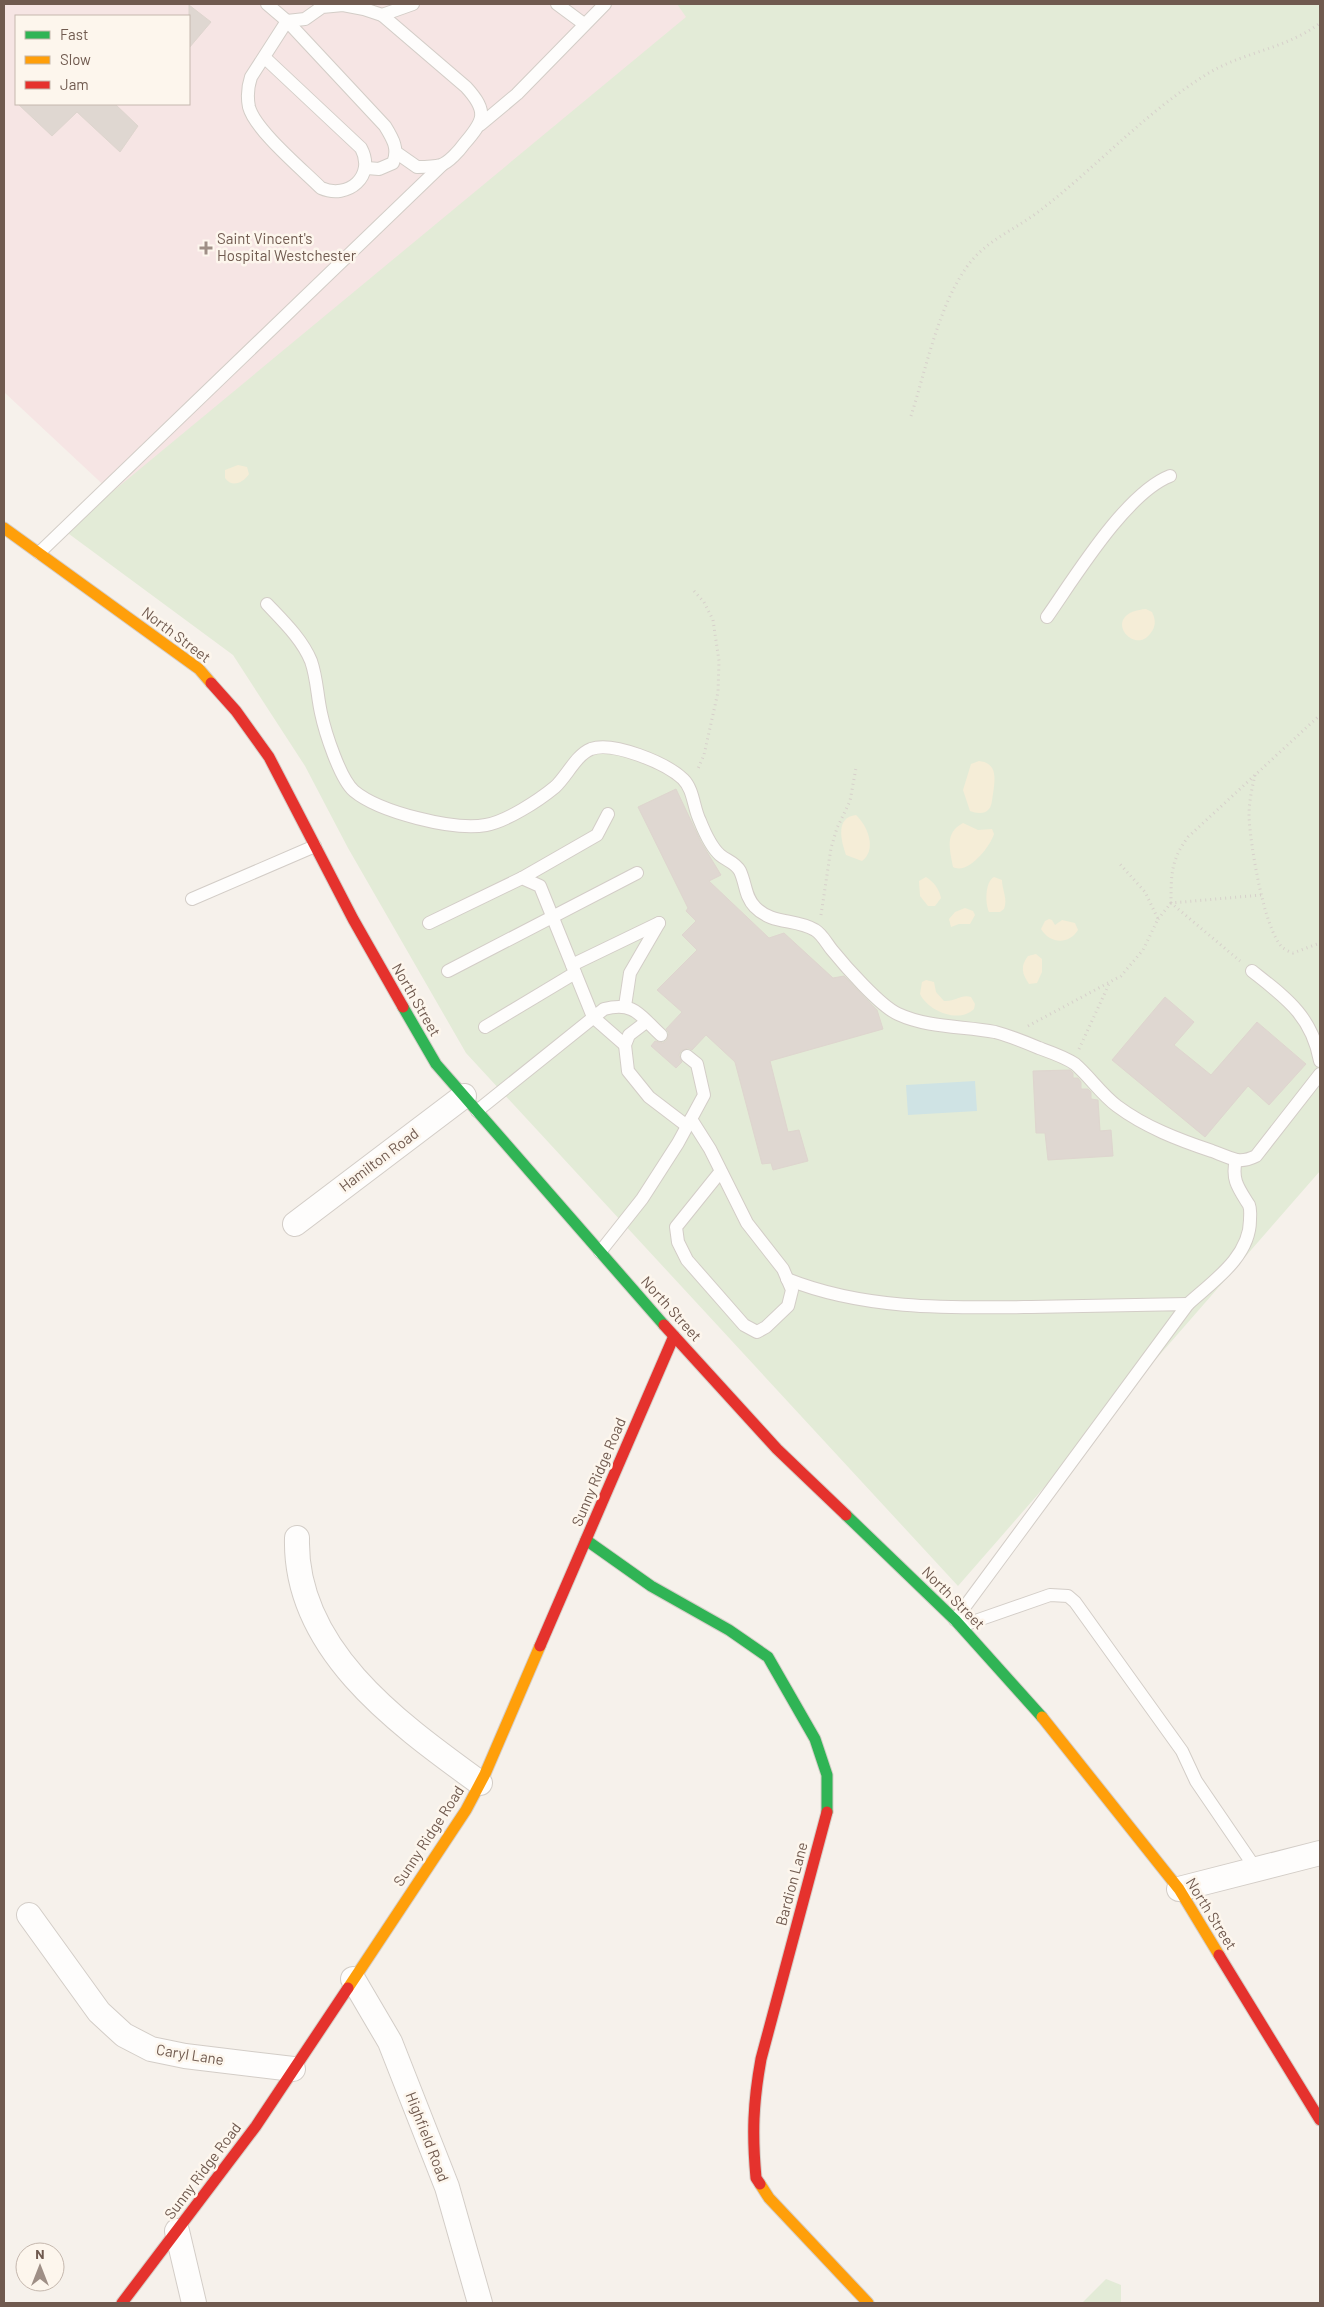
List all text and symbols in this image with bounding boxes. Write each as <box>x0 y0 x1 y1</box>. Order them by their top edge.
legend <box>15 15 190 105</box>
text: Fast <box>60 25 88 43</box>
text: Slow <box>60 50 91 68</box>
text: Jam <box>60 75 89 93</box>
place label: Saint Vincent's Hospital Westchester <box>217 229 357 264</box>
marker: Saint Vincent's Hospital Westchester <box>199 241 213 255</box>
street label: North Street <box>139 602 215 666</box>
street label: North Street <box>389 960 445 1039</box>
street label: Hamilton Road <box>335 1123 422 1195</box>
street label: North Street <box>638 1272 706 1345</box>
street label: Sunny Ridge Road <box>567 1415 629 1529</box>
street label: North Street <box>919 1562 989 1632</box>
street label: Sunny Ridge Road <box>389 1782 467 1889</box>
street label: Bardion Lane <box>771 1840 811 1928</box>
street label: North Street <box>1183 1874 1241 1953</box>
street label: Caryl Lane <box>155 2040 225 2068</box>
street label: Highfield Road <box>403 2089 453 2184</box>
street label: Sunny Ridge Road <box>160 2119 244 2222</box>
north arrow <box>15 2242 65 2292</box>
text: N <box>35 2245 45 2262</box>

